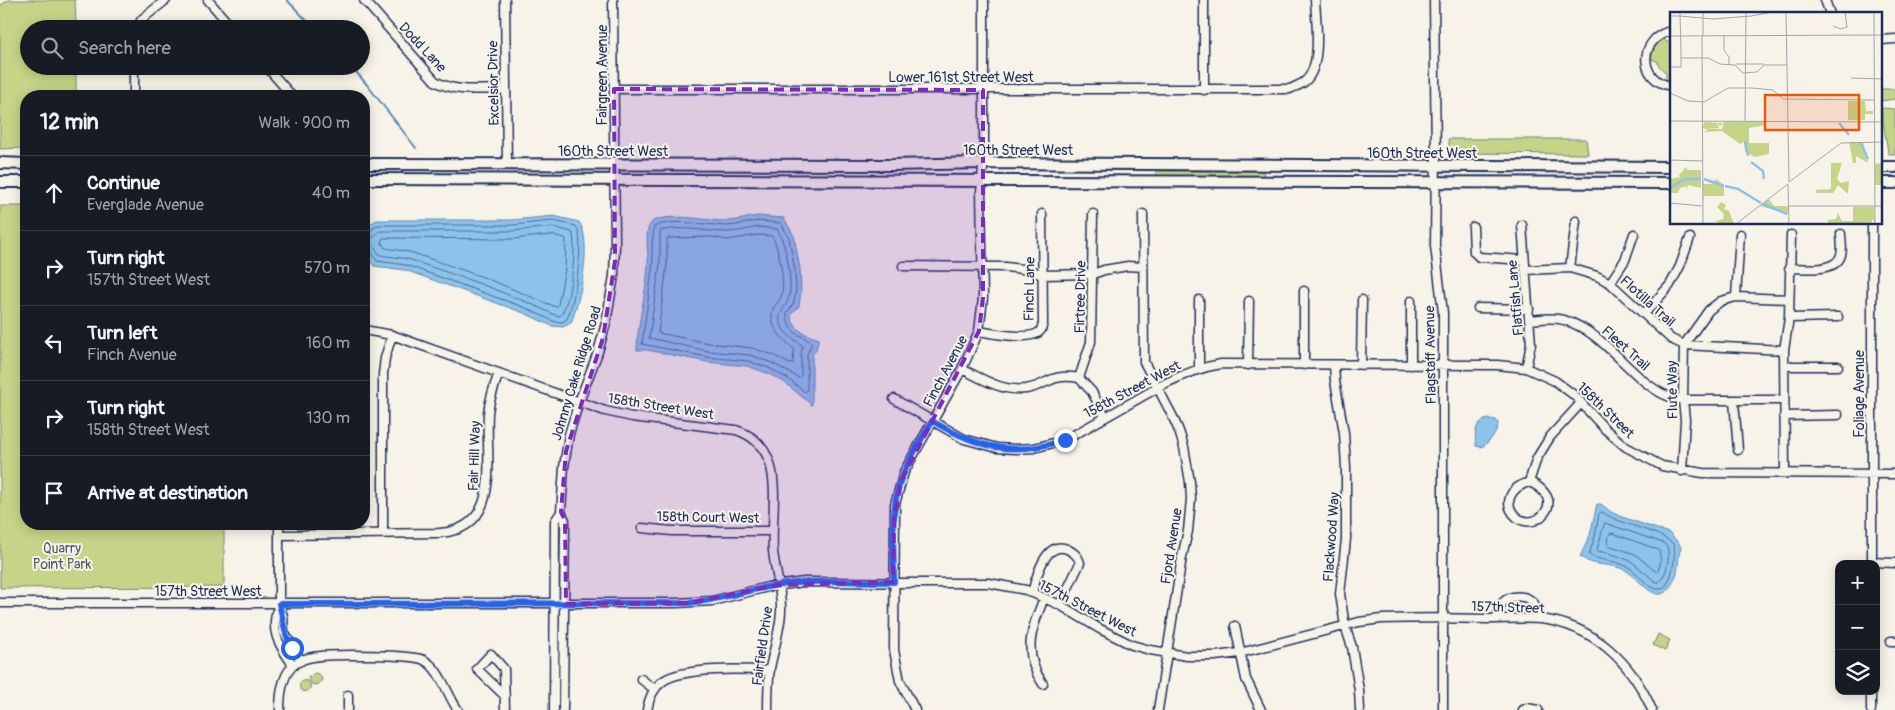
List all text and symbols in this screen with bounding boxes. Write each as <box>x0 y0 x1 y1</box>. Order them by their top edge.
inset map <box>1670 12 1882 225</box>
street label: Dodd Lane <box>395 19 450 76</box>
search box <box>20 20 370 75</box>
street label: Fairgreen Avenue <box>594 24 611 125</box>
icon: search <box>38 34 66 62</box>
text: Search here <box>78 36 171 60</box>
street label: Excelsior Drive <box>484 40 503 126</box>
street label: Lower 161st Street West <box>888 69 1034 86</box>
text: 12 min <box>40 109 99 136</box>
text: Walk · 900 m <box>259 113 350 133</box>
street label: 160th Street West <box>963 142 1073 159</box>
street label: 160th Street West <box>558 143 668 160</box>
street label: 160th Street West <box>1367 145 1477 162</box>
text: Continue <box>87 171 160 195</box>
icon: ahead <box>40 179 68 207</box>
text: 40 m <box>312 183 350 203</box>
text: Everglade Avenue <box>87 195 204 215</box>
text: Turn right <box>87 246 165 270</box>
icon: right <box>40 254 68 282</box>
street label: Finch Lane <box>1020 257 1039 321</box>
text: 570 m <box>304 258 350 278</box>
street label: Flatfish Lane <box>1504 259 1527 337</box>
street label: Firtree Drive <box>1071 260 1090 334</box>
text: 157th Street West <box>87 270 210 290</box>
street label: Flotilla Trail <box>1617 272 1679 331</box>
street label: Johnny Cake Ridge Road <box>548 304 605 442</box>
street label: Flagstaff Avenue <box>1421 305 1440 405</box>
text: Turn left <box>87 321 157 345</box>
street label: Fleet Trail <box>1598 322 1653 374</box>
icon: left <box>40 329 68 357</box>
text: 160 m <box>306 333 350 353</box>
street label: Finch Avenue <box>920 333 971 410</box>
text: Finch Avenue <box>87 345 177 365</box>
street label: Foliage Avenue <box>1851 350 1868 438</box>
street label: 158th Street West <box>1081 357 1184 422</box>
street label: Flute Way <box>1663 360 1682 420</box>
street label: 158th Street <box>1573 379 1638 442</box>
street label: 158th Street West <box>607 390 716 423</box>
text: Turn right <box>87 396 165 420</box>
icon: right <box>40 404 68 432</box>
text: 130 m <box>306 408 350 428</box>
text: 158th Street West <box>87 420 209 440</box>
street label: Fair Hill Way <box>465 421 484 491</box>
route end <box>1054 429 1077 452</box>
icon: arrive <box>40 479 68 507</box>
text: Arrive at destination <box>87 481 248 505</box>
street label: Flackwood Way <box>1320 491 1343 583</box>
street label: Fjord Avenue <box>1157 507 1186 585</box>
street label: 158th Court West <box>656 508 760 527</box>
park label: Quarry Point Park <box>33 540 91 573</box>
map controls <box>1835 560 1880 695</box>
button: + <box>1835 560 1880 605</box>
street label: 157th Street West <box>1036 576 1140 641</box>
street label: 157th Street West <box>154 583 262 600</box>
street label: 157th Street <box>1471 598 1545 617</box>
street label: Fairfield Drive <box>749 605 776 687</box>
button: − <box>1835 605 1880 650</box>
route start <box>281 637 304 660</box>
button: layers <box>1835 650 1880 695</box>

